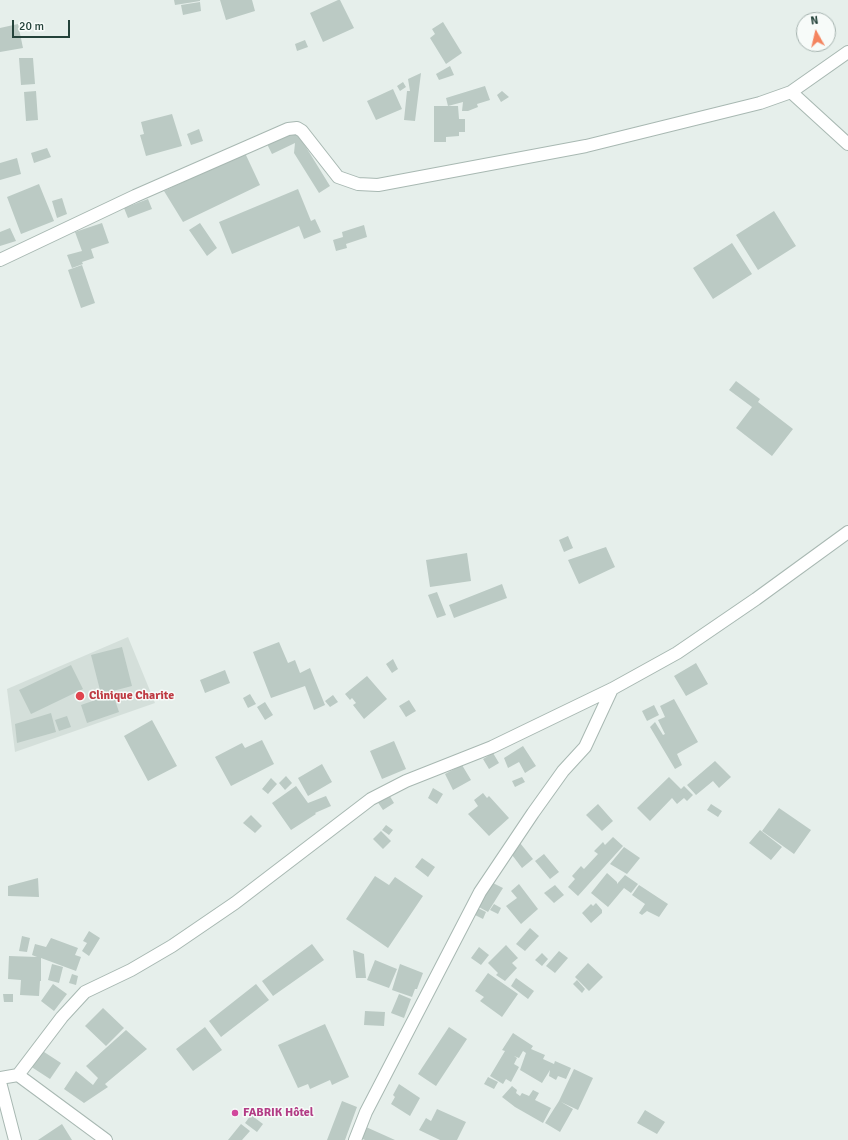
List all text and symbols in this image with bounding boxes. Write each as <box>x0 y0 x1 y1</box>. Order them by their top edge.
scale bar <box>14 12 72 38</box>
north arrow <box>796 12 836 52</box>
text: N <box>810 14 819 28</box>
text: 20 m <box>19 19 44 34</box>
place label: Clinique Charite <box>89 689 174 703</box>
marker: Clinique Charite <box>74 690 86 702</box>
place label: FABRIK Hôtel <box>243 1106 314 1120</box>
marker: FABRIK Hôtel <box>230 1108 240 1118</box>

